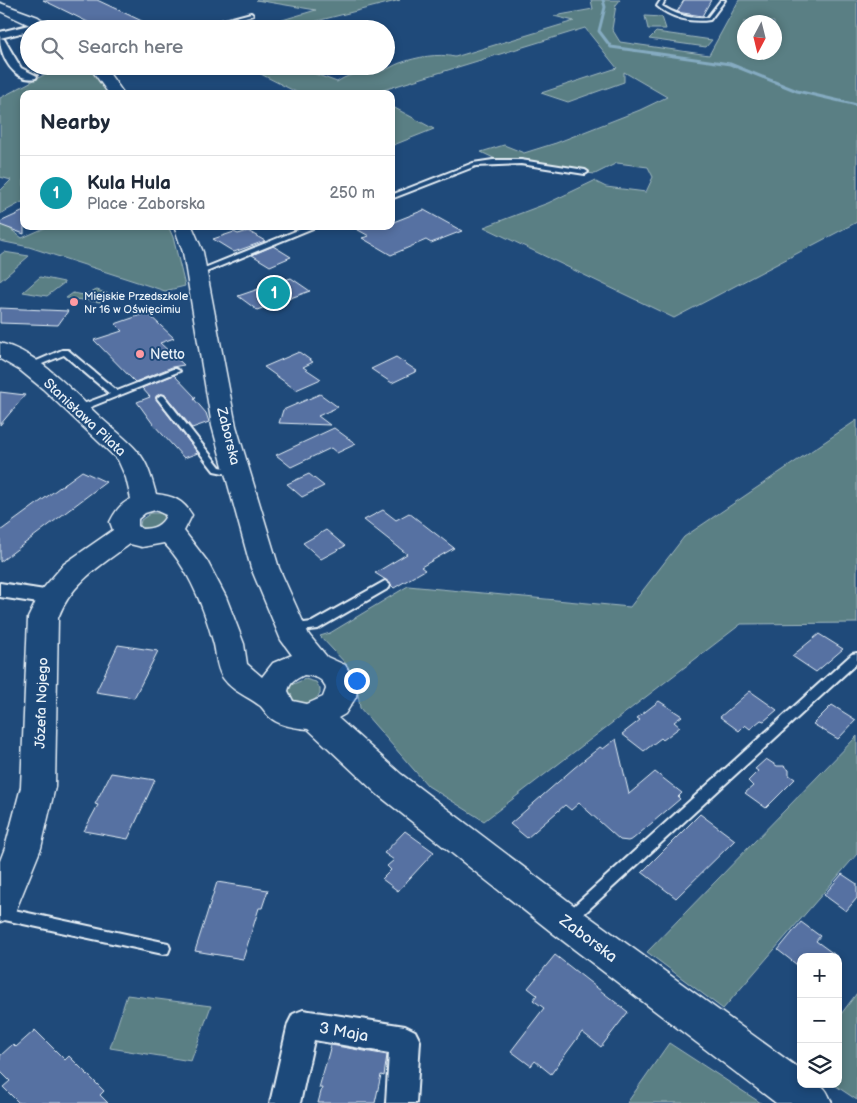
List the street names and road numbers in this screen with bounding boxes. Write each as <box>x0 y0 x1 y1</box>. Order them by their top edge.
street label: Stanisława Pilata <box>40 375 129 460</box>
street label: Zaborska <box>213 405 244 467</box>
street label: Józefa Nojego <box>31 657 52 749</box>
street label: Zaborska <box>555 911 621 967</box>
street label: 3 Maja <box>318 1019 370 1046</box>

